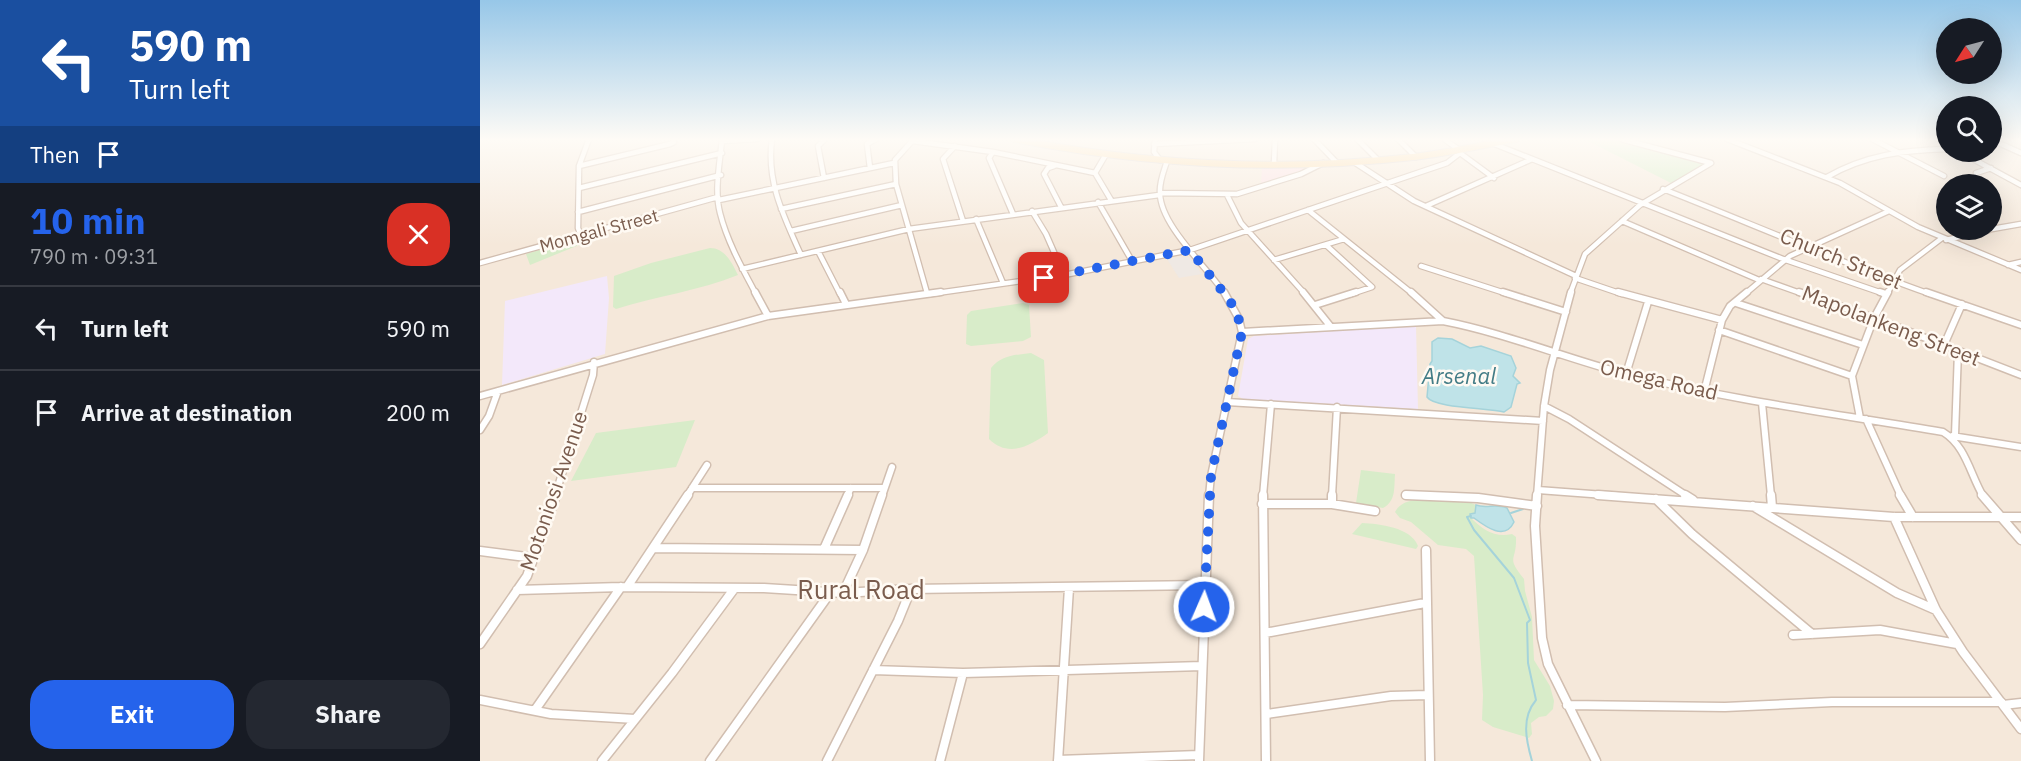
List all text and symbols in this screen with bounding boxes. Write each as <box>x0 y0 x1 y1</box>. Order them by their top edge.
text: 590 m <box>129 18 252 73</box>
north arrow <box>1936 18 2002 84</box>
map controls <box>1936 18 2002 240</box>
icon: left <box>30 24 108 102</box>
text: Turn left <box>129 71 230 106</box>
button: search <box>1936 96 2002 162</box>
icon: arrive <box>92 138 125 171</box>
text: Then <box>30 140 80 169</box>
button: layers <box>1936 174 2002 240</box>
text: 10 min <box>30 197 146 244</box>
button: close <box>387 203 450 266</box>
street label: Momgali Street <box>537 204 661 257</box>
street label: Church Street <box>1776 221 1907 295</box>
text: 790 m · 09:31 <box>30 243 158 270</box>
pin <box>1018 252 1069 303</box>
icon: arrive <box>1027 261 1060 294</box>
street label: Mapolankeng Street <box>1798 278 1985 372</box>
icon: left <box>30 312 63 345</box>
text: Turn left <box>81 314 169 343</box>
text: 590 m <box>386 314 450 343</box>
street label: Omega Road <box>1598 352 1721 406</box>
water label: Arsenal <box>1421 361 1496 390</box>
icon: arrive <box>30 396 63 429</box>
text: Arrive at destination <box>81 398 292 427</box>
text: 200 m <box>386 398 450 427</box>
street label: Motoniosi Avenue <box>513 407 594 574</box>
street label: Rural Road <box>797 572 925 606</box>
position arrow <box>1172 575 1236 639</box>
button: Exit <box>30 680 234 749</box>
button: Share <box>246 680 450 749</box>

